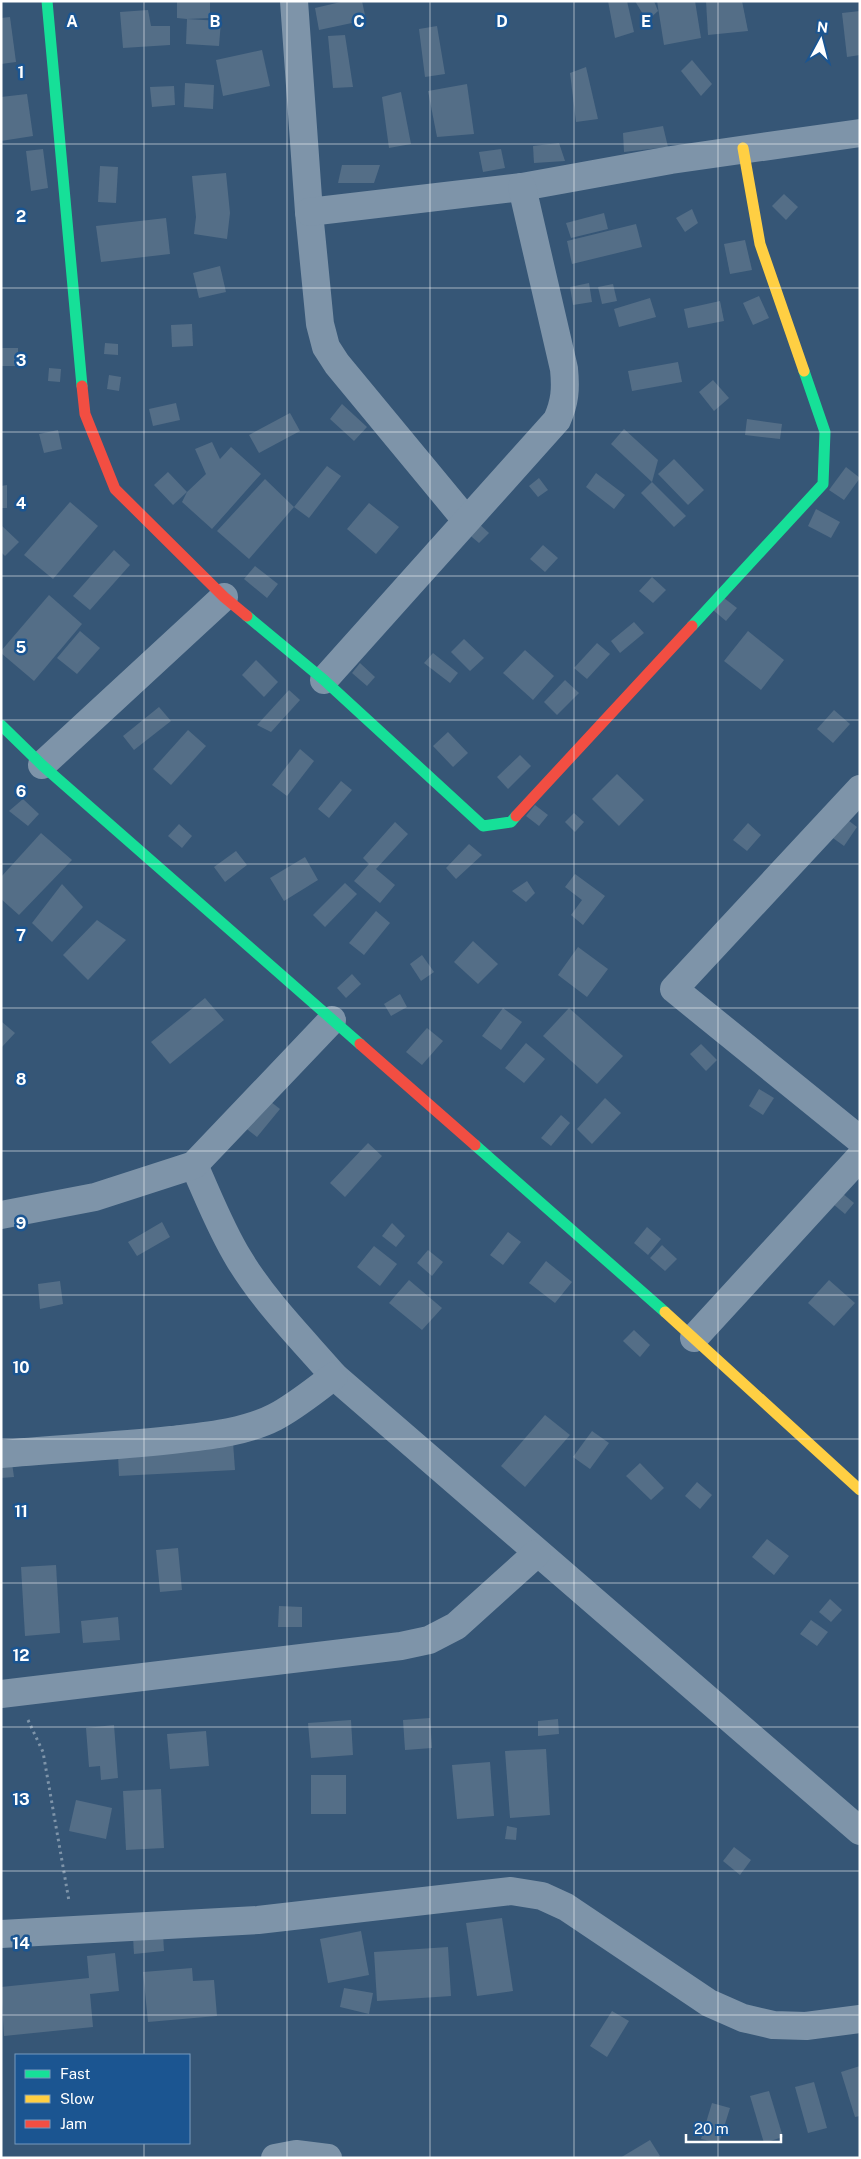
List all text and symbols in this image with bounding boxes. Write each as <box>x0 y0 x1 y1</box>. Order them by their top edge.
text: A <box>66 12 78 31</box>
text: B <box>210 12 221 31</box>
text: C <box>353 12 365 31</box>
text: D <box>496 12 508 31</box>
text: E <box>641 12 651 31</box>
north arrow <box>796 15 846 65</box>
text: N <box>816 18 829 36</box>
text: 1 <box>18 63 24 82</box>
text: 2 <box>16 207 26 226</box>
text: 3 <box>16 351 26 370</box>
text: 4 <box>16 494 27 513</box>
text: 5 <box>16 638 27 657</box>
text: 6 <box>16 782 26 801</box>
text: 7 <box>16 926 26 945</box>
text: 8 <box>16 1070 27 1089</box>
text: 9 <box>16 1214 26 1233</box>
text: 10 <box>12 1358 30 1377</box>
text: 11 <box>14 1502 28 1521</box>
text: 12 <box>12 1646 30 1665</box>
text: 13 <box>12 1790 30 1809</box>
text: 14 <box>12 1934 30 1953</box>
legend <box>15 2054 190 2144</box>
text: Fast <box>60 2065 90 2082</box>
text: Slow <box>60 2090 95 2107</box>
scale bar <box>686 2112 781 2144</box>
text: Jam <box>60 2115 87 2132</box>
text: 20 m <box>694 2120 729 2137</box>

